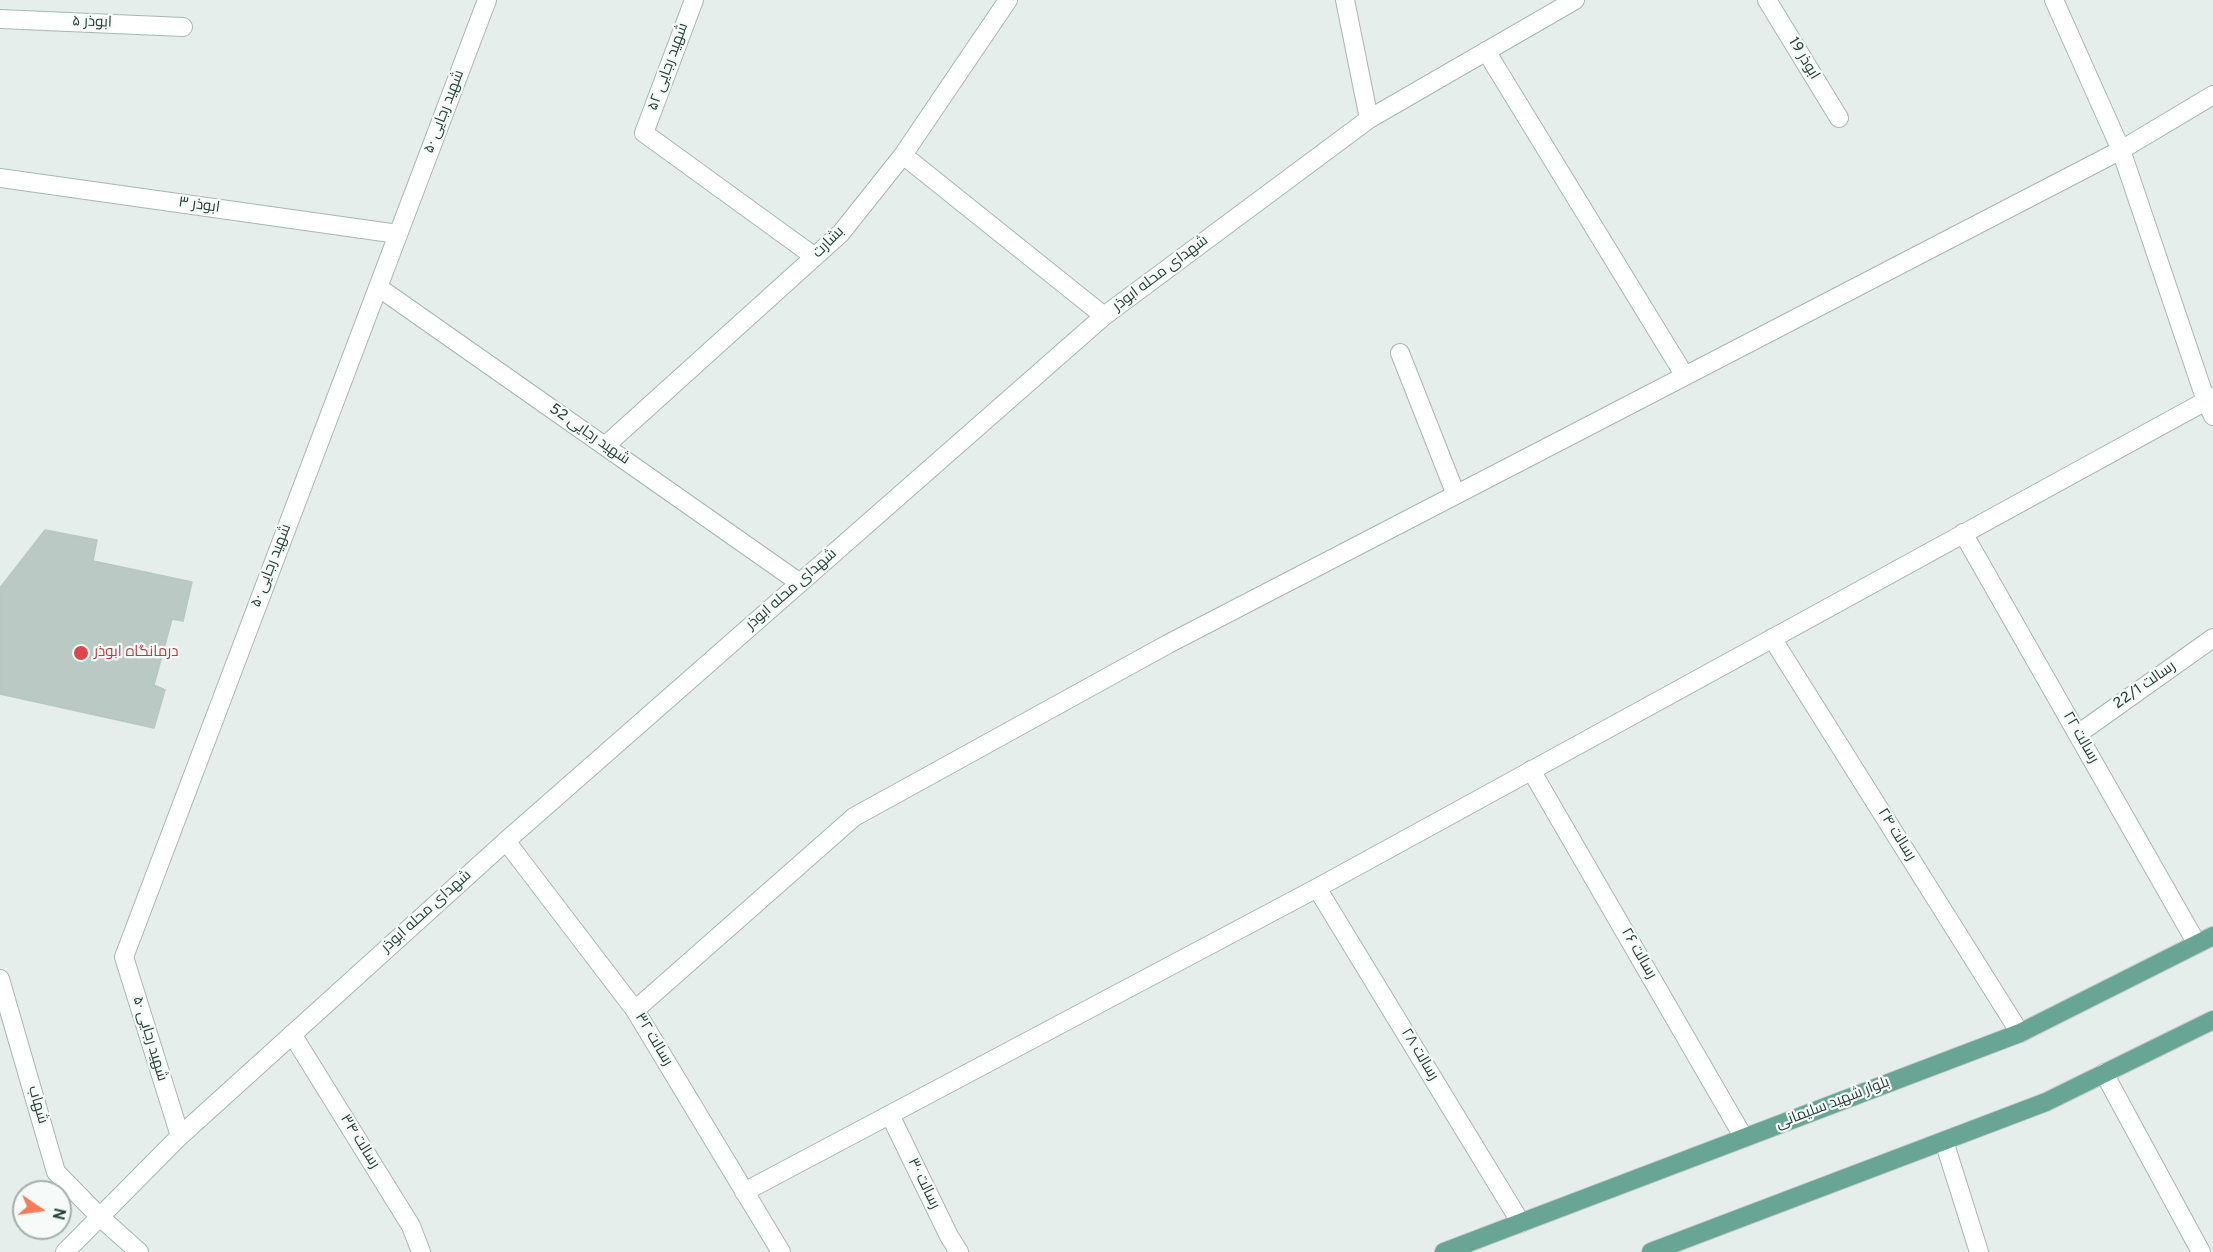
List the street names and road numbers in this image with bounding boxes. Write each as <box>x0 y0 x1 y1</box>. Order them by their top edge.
street label: ابوذر ۵ <box>72 13 112 33</box>
street label: شهید رجایی ۵۲ <box>645 21 693 113</box>
street label: ابوذر 19 <box>1783 35 1823 83</box>
street label: شهید رجایی ۵۰ <box>421 68 469 156</box>
street label: ابوذر ۳ <box>177 194 221 218</box>
street label: بشارت <box>810 224 848 262</box>
street label: شهدای محله ابوذر <box>1110 232 1212 316</box>
street label: شهید رجایی 52 <box>545 401 633 469</box>
street label: شهید رجایی ۵۰ <box>248 522 296 610</box>
street label: شهدای محله ابوذر <box>743 546 841 634</box>
street label: رسالت 22/1 <box>2110 658 2180 714</box>
street label: رسالت ۲۲ <box>2058 709 2102 767</box>
street label: رسالت ۲۴ <box>1873 805 1919 865</box>
street label: شهدای محله ابوذر <box>378 867 476 957</box>
street label: رسالت ۲۶ <box>1616 925 1660 983</box>
street label: شهید رجایی ۵۰ <box>128 994 170 1084</box>
street label: رسالت ۳۲ <box>630 1010 676 1070</box>
street label: رسالت ۲۸ <box>1396 1026 1442 1084</box>
street label: بلوار شهید سلیمانی <box>1774 1074 1892 1134</box>
street label: شهاب <box>23 1084 51 1126</box>
street label: رسالت ۳۴ <box>335 1111 383 1173</box>
street label: رسالت ۳۰ <box>903 1156 943 1212</box>

